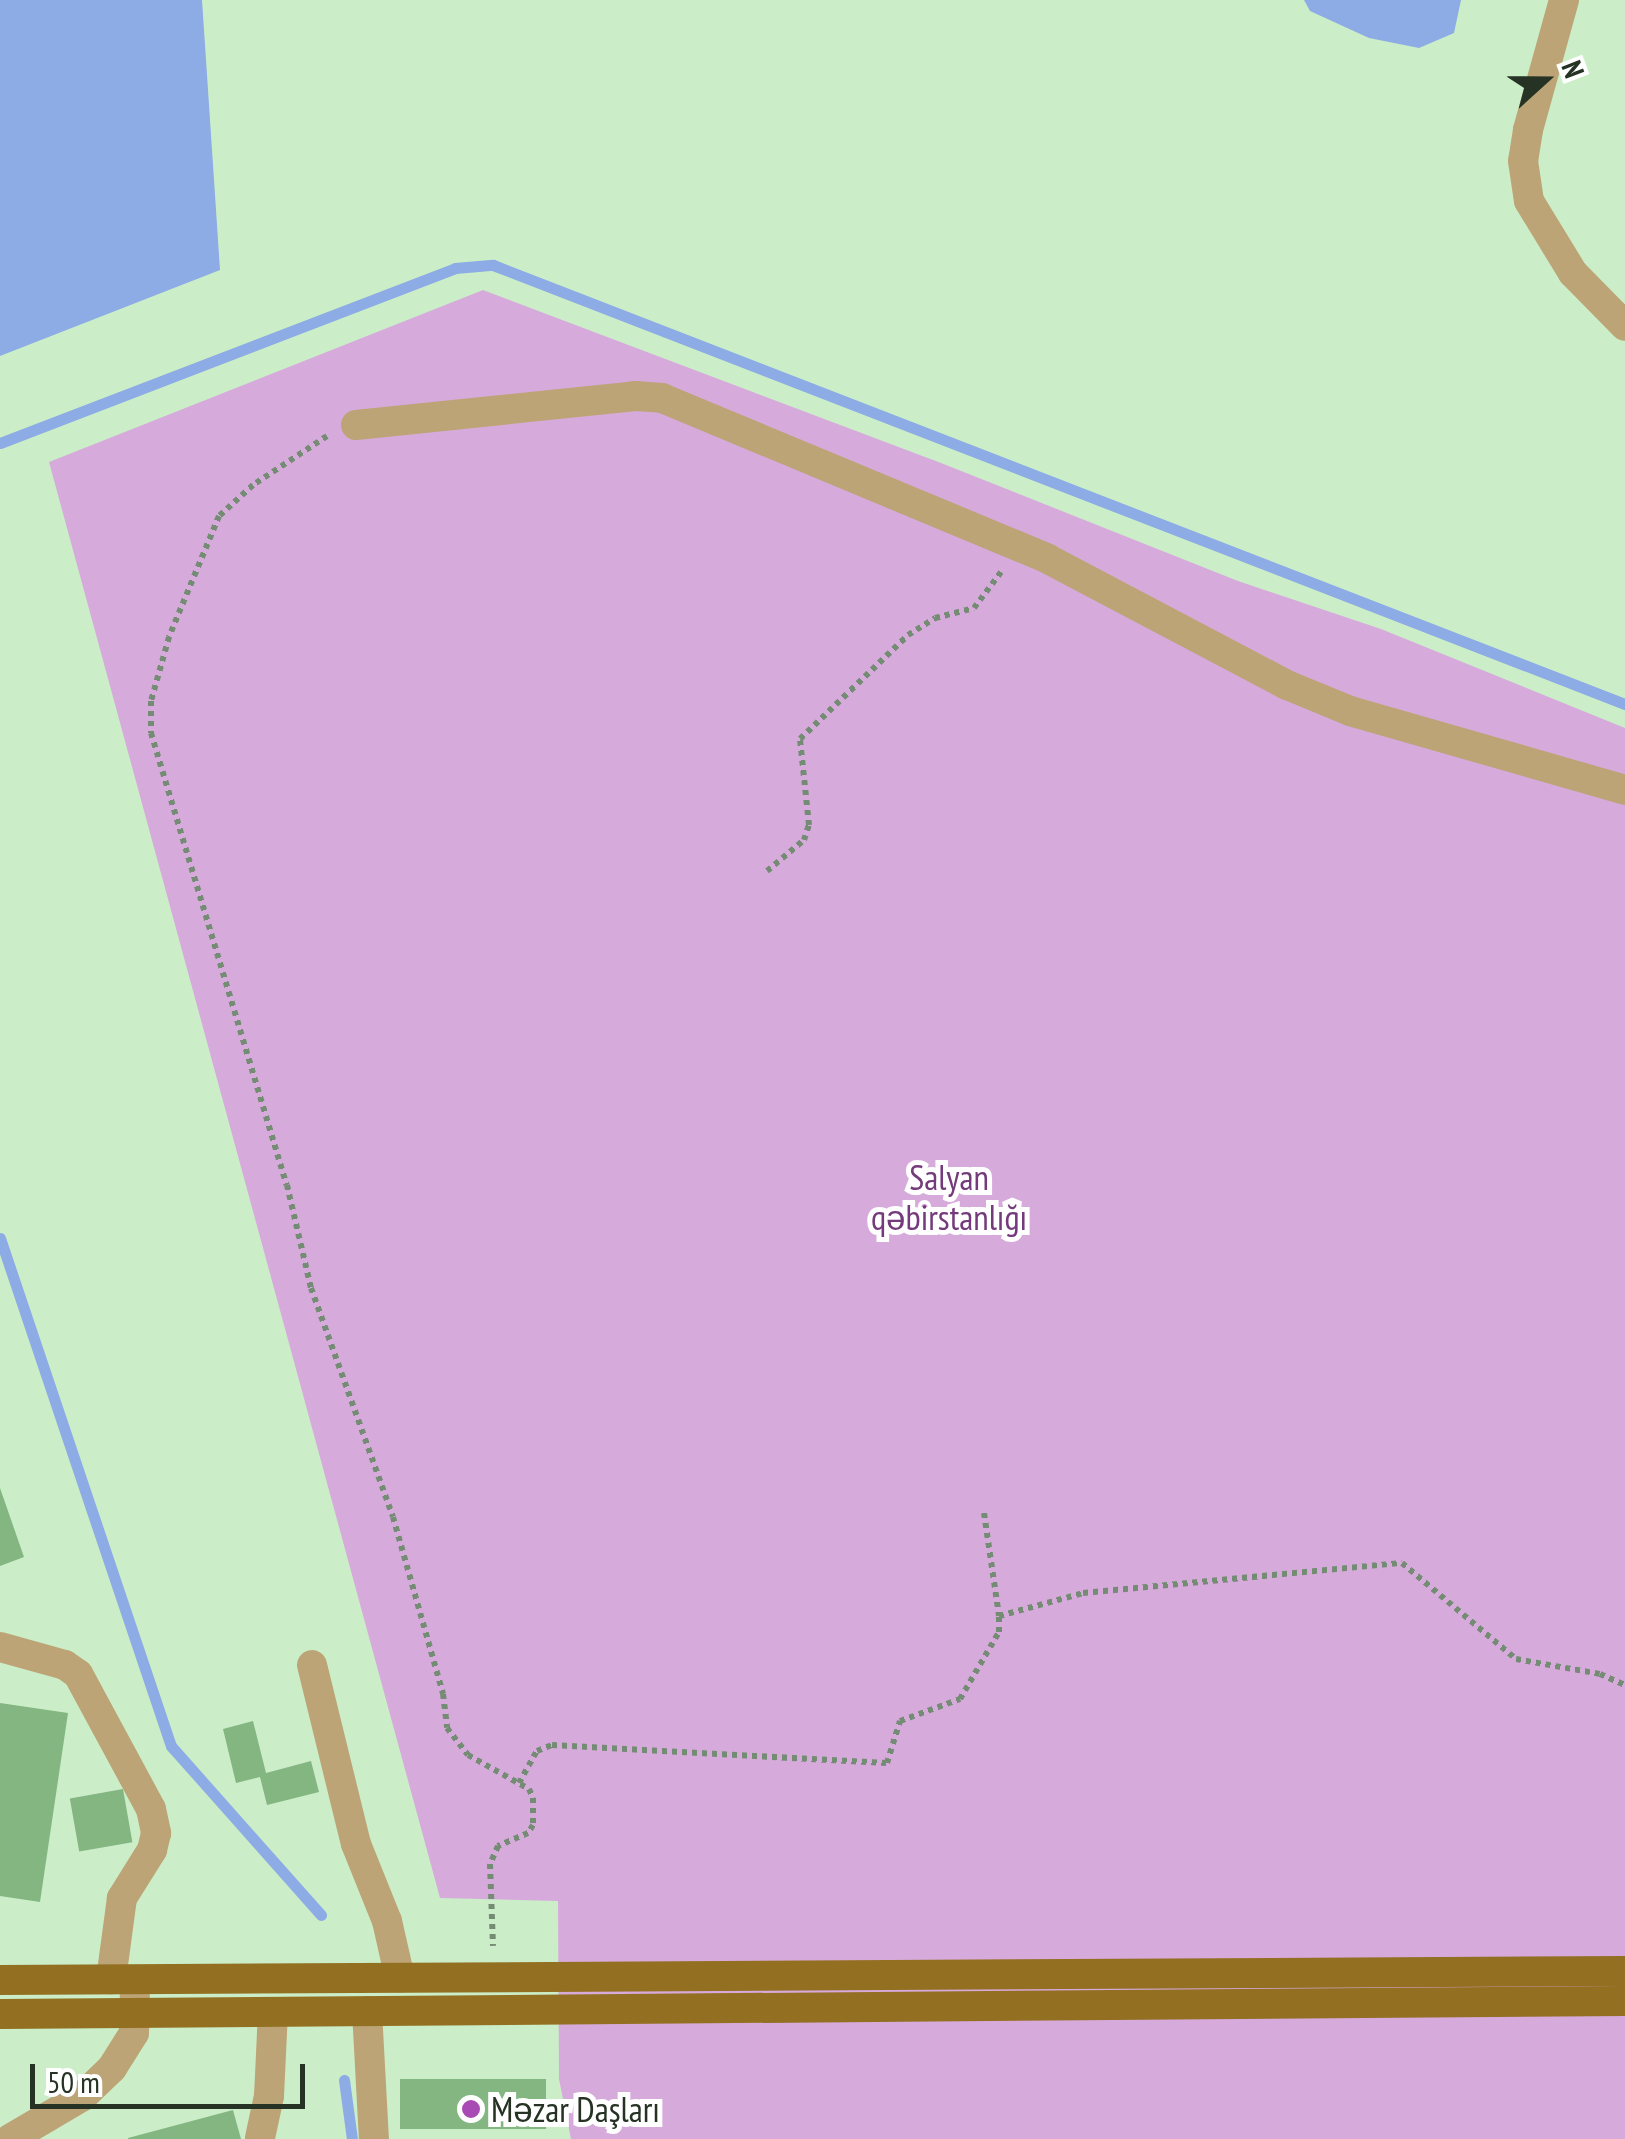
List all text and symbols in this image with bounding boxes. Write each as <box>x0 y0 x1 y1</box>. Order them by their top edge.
north arrow <box>1495 30 1595 130</box>
text: N <box>1553 55 1593 83</box>
park label: Salyan qəbirstanlığı <box>871 1156 1027 1238</box>
scale bar <box>35 2044 310 2106</box>
text: 50 m <box>47 2062 100 2101</box>
place label: Məzar Daşları <box>491 2088 660 2130</box>
marker: Məzar Daşları <box>460 2098 482 2120</box>

